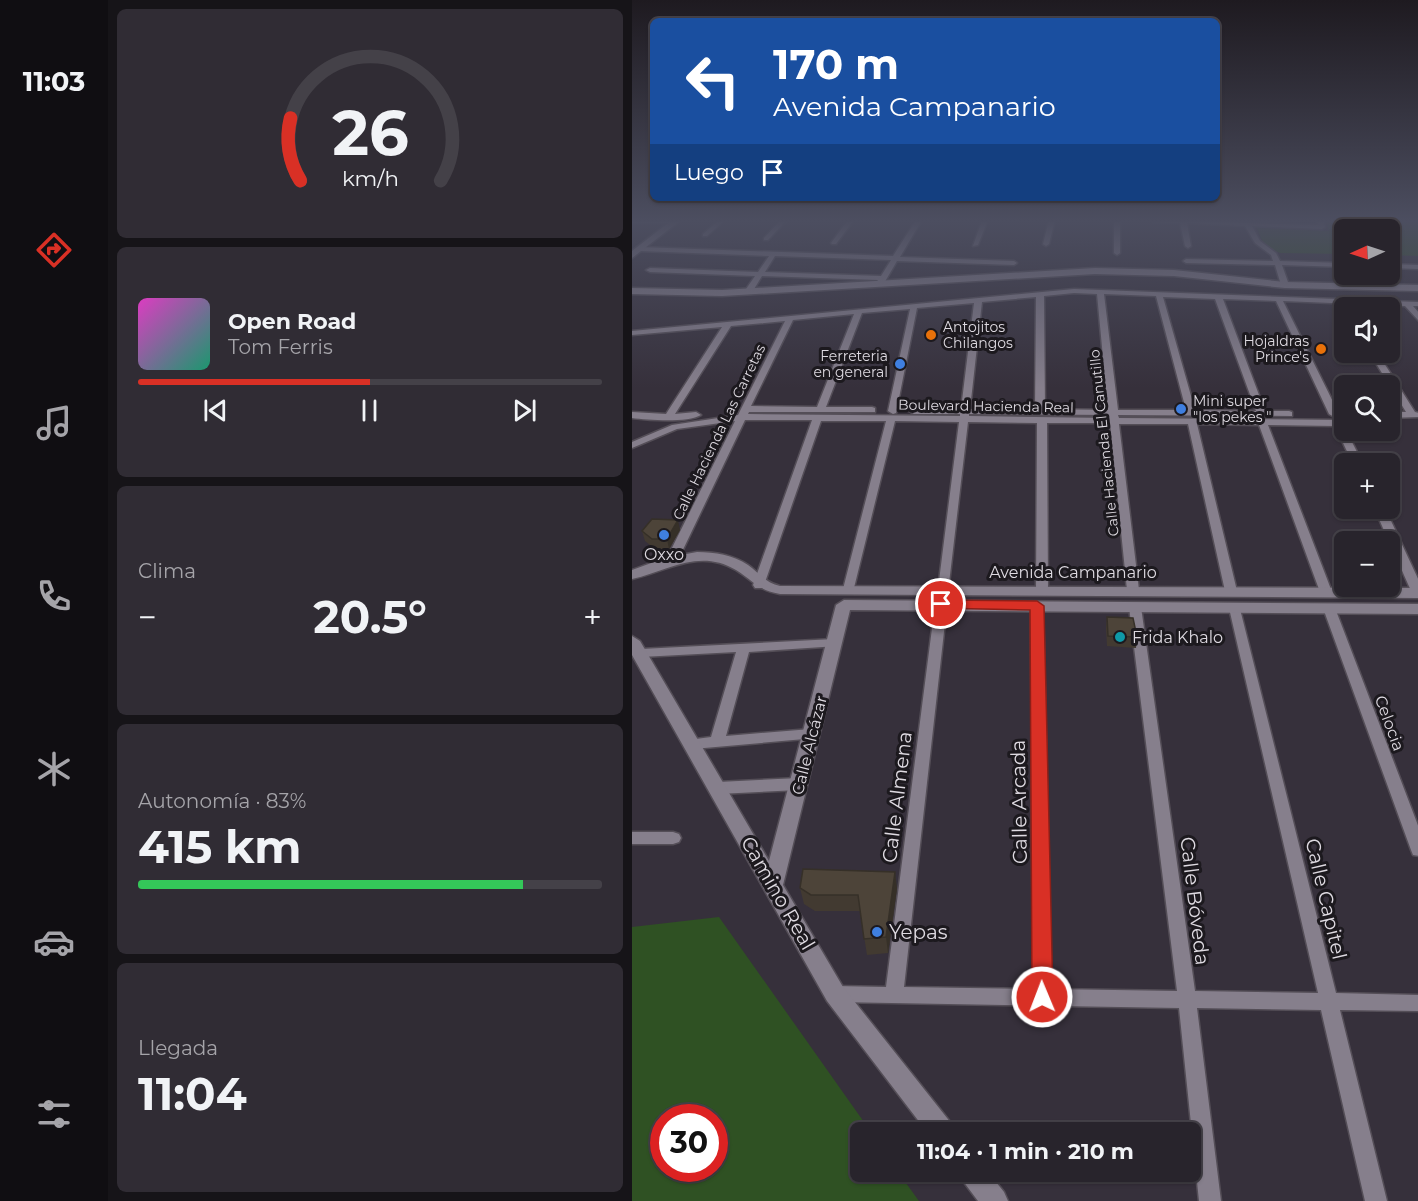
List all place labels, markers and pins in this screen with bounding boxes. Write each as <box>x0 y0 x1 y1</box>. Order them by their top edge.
place label: Antojitos Chilangos <box>943 318 1013 352</box>
marker: Antojitos Chilangos <box>924 328 938 342</box>
place label: Hojaldras Prince's <box>1243 332 1309 366</box>
marker: Hojaldras Prince's <box>1314 342 1328 356</box>
place label: Ferreteria en general <box>813 347 888 381</box>
marker: Ferreteria en general <box>893 357 907 371</box>
place label: Mini super "los pekes " <box>1193 392 1271 426</box>
marker: Mini super "los pekes " <box>1174 402 1188 416</box>
marker: Oxxo <box>657 528 671 542</box>
place label: Oxxo <box>644 545 684 564</box>
pin <box>915 578 966 629</box>
place label: Frida Khalo <box>1132 628 1223 647</box>
marker: Frida Khalo <box>1113 630 1127 644</box>
place label: Yepas <box>889 920 948 944</box>
marker: Yepas <box>870 925 884 939</box>

